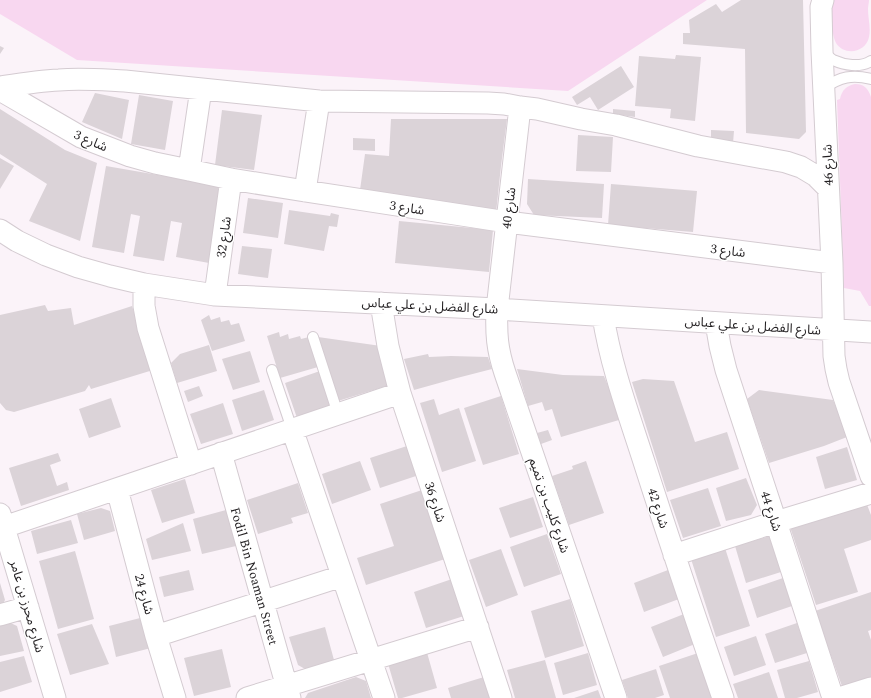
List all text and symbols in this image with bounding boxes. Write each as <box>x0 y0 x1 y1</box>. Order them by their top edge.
street label: شارع 3 <box>70 125 111 157</box>
street label: شارع 46 <box>817 144 839 186</box>
street label: شارع 40 <box>497 186 521 230</box>
street label: شارع 3 <box>388 195 426 221</box>
street label: شارع 32 <box>211 215 237 259</box>
street label: شارع 3 <box>709 239 747 263</box>
street label: شارع الفضل بن علي عباس <box>361 292 499 320</box>
street label: شارع الفضل بن علي عباس <box>684 311 822 341</box>
street label: شارع كليب بن تميم <box>523 455 575 556</box>
street label: شارع 36 <box>419 479 451 525</box>
street label: شارع 42 <box>642 485 674 531</box>
street label: شارع 44 <box>755 488 787 534</box>
street label: Fodil Bin Noaman Street <box>225 505 283 648</box>
street label: شارع محرز بن عامر <box>4 557 50 655</box>
street label: شارع 24 <box>129 572 159 617</box>

